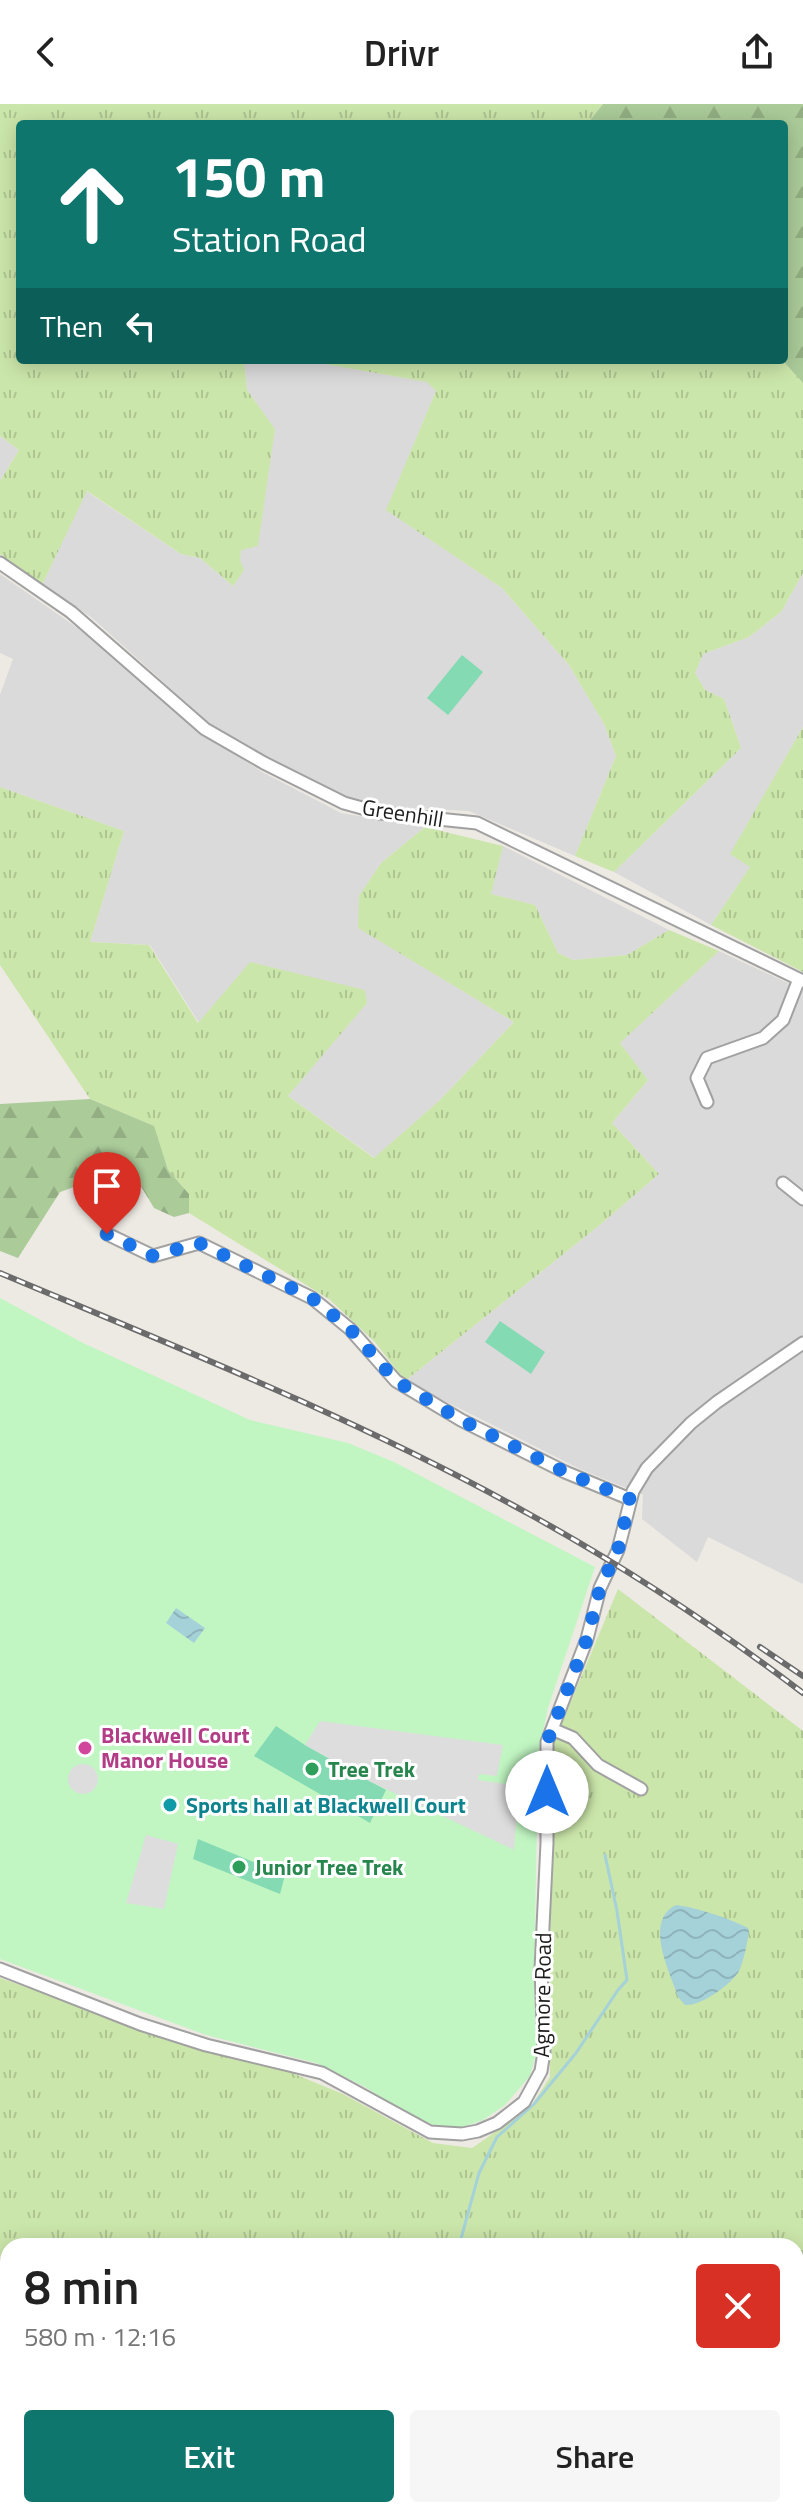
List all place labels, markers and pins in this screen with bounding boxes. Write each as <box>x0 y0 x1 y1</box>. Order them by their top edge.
pin <box>73 1152 141 1234</box>
place label: Blackwell Court Manor House <box>101 1718 249 1777</box>
marker: Blackwell Court Manor House <box>76 1739 94 1757</box>
place label: Tree Trek <box>328 1752 416 1786</box>
marker: Tree Trek <box>303 1760 321 1778</box>
place label: Sports hall at Blackwell Court <box>186 1788 466 1822</box>
marker: Sports hall at Blackwell Court <box>161 1796 179 1814</box>
place label: Junior Tree Trek <box>255 1850 404 1884</box>
marker: Junior Tree Trek <box>230 1858 248 1876</box>

